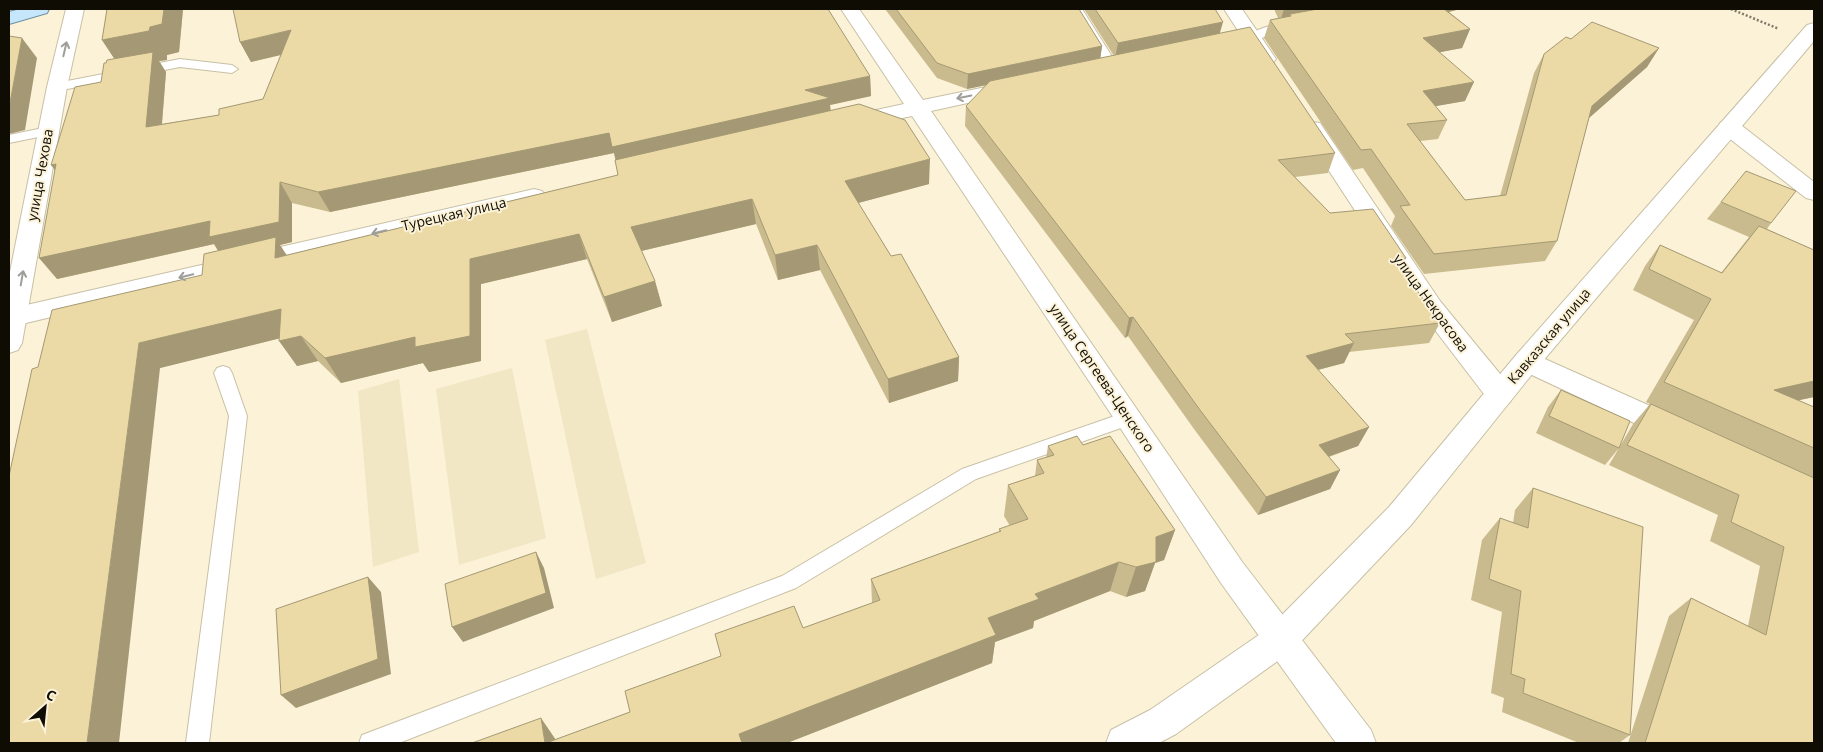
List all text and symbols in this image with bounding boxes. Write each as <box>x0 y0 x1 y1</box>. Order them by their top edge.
one-way arrow <box>61 42 70 58</box>
one-way arrow <box>956 93 972 103</box>
street label: улица Чехова <box>22 127 57 222</box>
street label: Турецкая улица <box>400 192 508 235</box>
one-way arrow <box>371 228 387 237</box>
street label: улица Некрасова <box>1389 250 1473 356</box>
one-way arrow <box>17 270 27 286</box>
one-way arrow <box>179 272 195 281</box>
street label: Кавказская улица <box>1503 284 1594 388</box>
street label: улица Сергеева-Ценского <box>1046 300 1159 456</box>
north arrow <box>20 682 70 732</box>
text: С <box>43 684 59 705</box>

